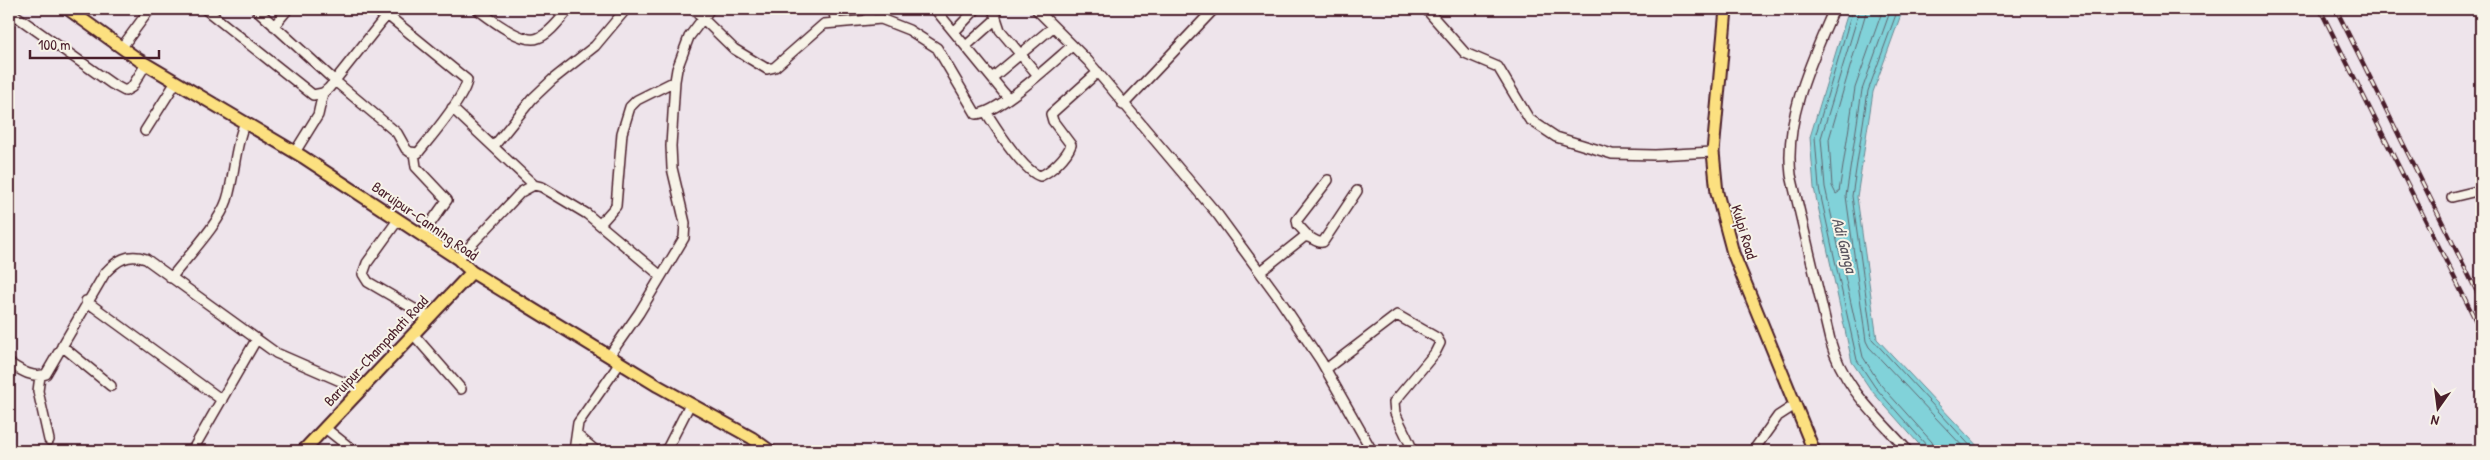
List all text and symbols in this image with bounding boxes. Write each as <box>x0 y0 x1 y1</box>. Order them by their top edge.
scale bar <box>30 28 159 60</box>
text: 100 m <box>38 34 71 55</box>
street label: Baruipur-Canning Road <box>368 176 483 265</box>
street label: Kulpi Road <box>1726 202 1763 262</box>
water label: Adi Ganga <box>1827 215 1863 277</box>
street label: Baruipur-Champahati Road <box>319 291 433 411</box>
north arrow <box>2412 382 2462 432</box>
text: N <box>2428 411 2441 431</box>

